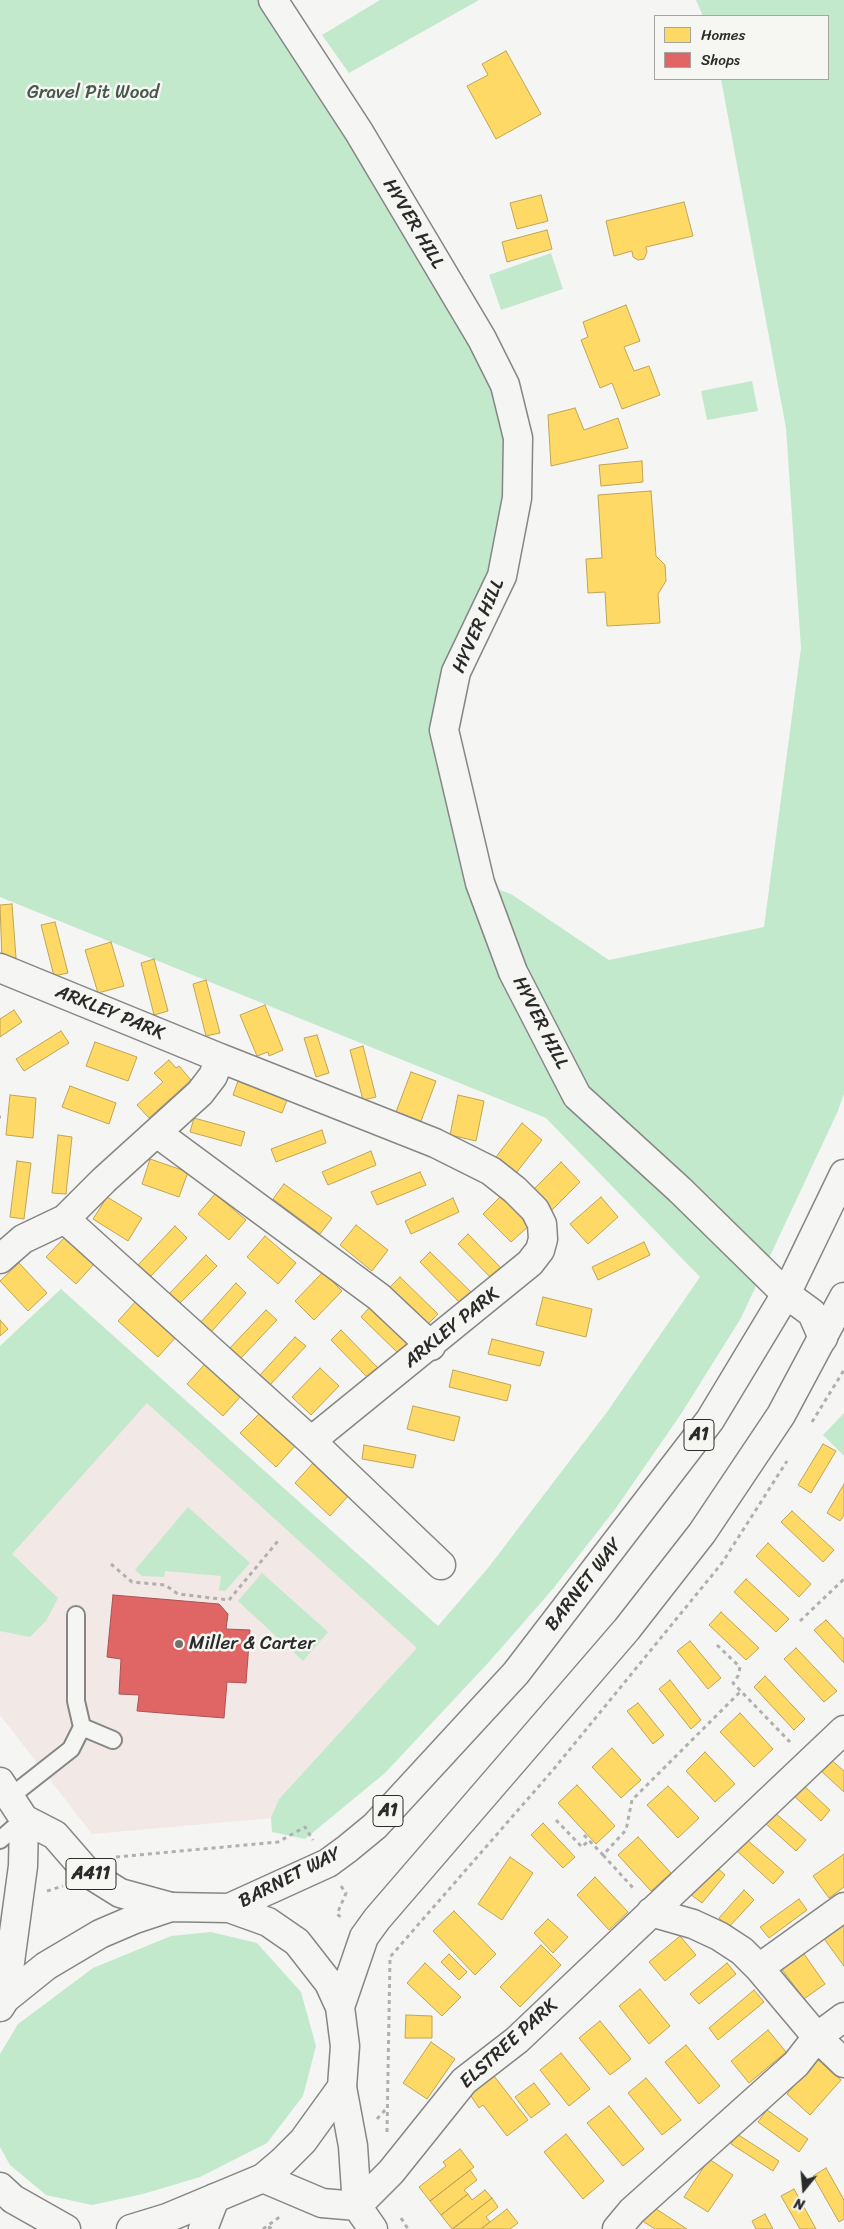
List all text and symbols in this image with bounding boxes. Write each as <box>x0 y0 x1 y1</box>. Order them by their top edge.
legend <box>654 15 829 80</box>
text: Homes <box>701 22 745 48</box>
text: Shops <box>701 47 740 73</box>
park label: Gravel Pit Wood <box>27 82 159 104</box>
street label: HYVER HILL <box>377 175 449 273</box>
street label: HYVER HILL <box>448 575 510 677</box>
street label: HYVER HILL <box>507 973 573 1073</box>
street label: ARKLEY PARK <box>52 981 168 1045</box>
street label: ARKLEY PARK <box>400 1283 504 1373</box>
road number: A1 <box>684 1420 714 1450</box>
street label: BARNET WAY <box>541 1534 627 1636</box>
place label: Miller & Carter <box>189 1633 315 1655</box>
marker: Miller & Carter <box>173 1638 185 1650</box>
road number: A1 <box>373 1795 403 1826</box>
street label: BARNET WAY <box>235 1843 345 1913</box>
road number: A411 <box>66 1858 116 1890</box>
street label: ELSTREE PARK <box>455 1994 563 2094</box>
north arrow <box>779 2164 829 2214</box>
text: N <box>791 2190 808 2217</box>

